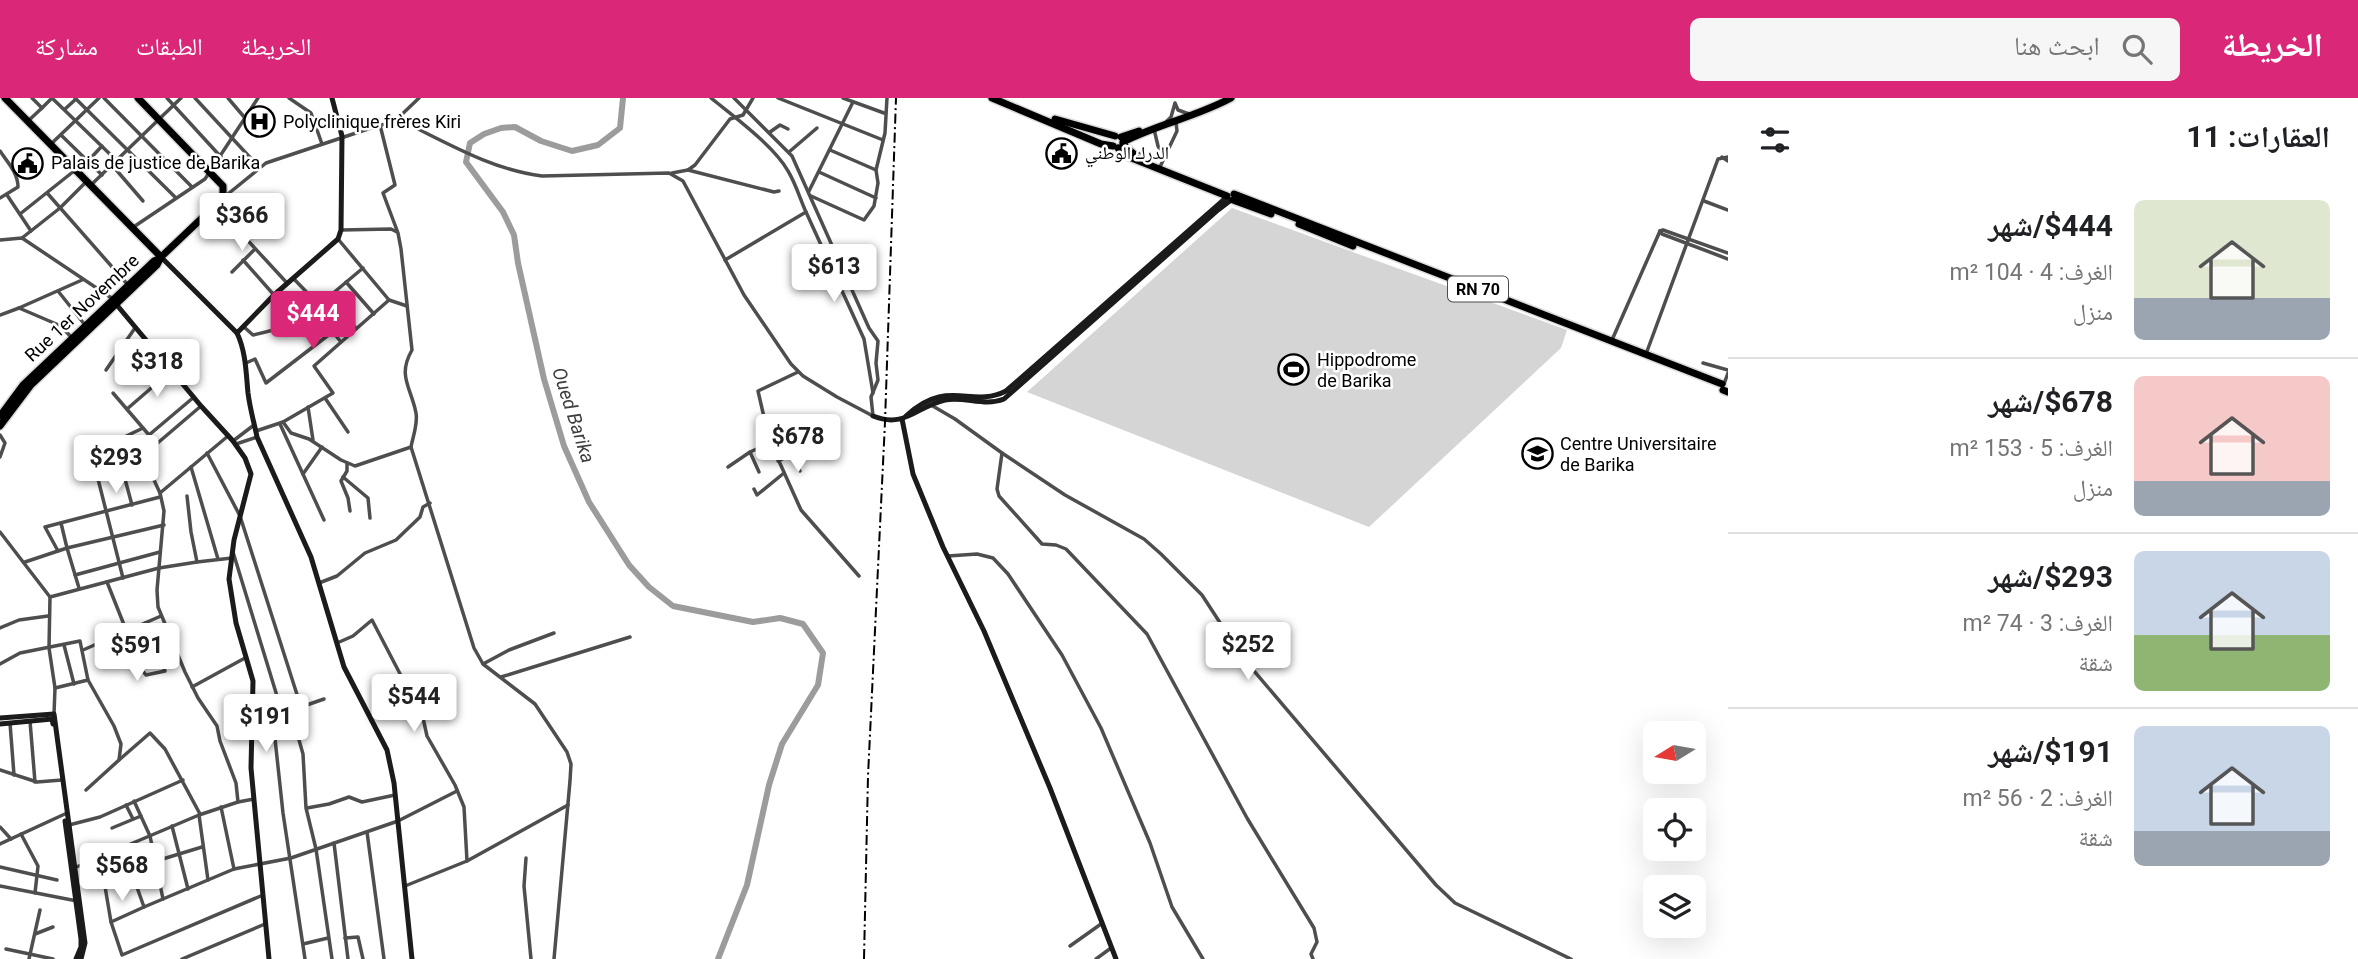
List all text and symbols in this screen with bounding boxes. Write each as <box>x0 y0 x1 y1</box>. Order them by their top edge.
search box <box>1690 18 2180 81</box>
text: الخريطة <box>2222 25 2323 64</box>
icon: search <box>2118 30 2156 68</box>
text: ابحث هنا <box>2014 31 2100 61</box>
text: مشاركة <box>35 33 98 61</box>
text: الطبقات <box>136 33 203 61</box>
text: الخريطة <box>241 33 311 61</box>
hospital icon: Polyclinique frères Kiri <box>243 105 277 139</box>
place label: Polyclinique frères Kiri <box>283 111 461 132</box>
text: العقارات: 11 <box>2186 119 2330 154</box>
icon: filters <box>1756 121 1794 159</box>
public building icon: الدرك الوطني <box>1045 136 1079 170</box>
place label: الدرك الوطني <box>1085 142 1169 168</box>
public building icon: Palais de justice de Barika <box>11 146 45 180</box>
place label: Palais de justice de Barika <box>51 152 260 173</box>
pin: $366 <box>201 194 283 253</box>
text: $366 <box>216 202 268 229</box>
text: $444/شهر <box>1988 208 2113 243</box>
icon: home <box>2190 228 2274 312</box>
pin: $613 <box>793 244 875 304</box>
street label: Rue 1er Novembre <box>20 250 143 366</box>
text: $613 <box>808 253 860 280</box>
text: الغرف: 4 · 104 m² <box>1950 259 2113 286</box>
road number: RN 70 <box>1448 276 1508 302</box>
pin: $444 <box>272 292 354 351</box>
text: منزل <box>2073 299 2113 326</box>
text: $444 <box>287 300 339 327</box>
pin: $318 <box>116 340 198 399</box>
text: $318 <box>131 348 183 375</box>
place label: Hippodrome de Barika <box>1317 349 1416 391</box>
sports icon: Hippodrome de Barika <box>1277 353 1311 387</box>
water label: Oued Barika <box>547 364 600 466</box>
text: $678/شهر <box>1988 384 2113 419</box>
icon: home <box>2190 404 2274 488</box>
pin: $678 <box>757 414 839 474</box>
text: $678 <box>772 423 824 450</box>
place label: Centre Universitaire de Barika <box>1560 433 1716 475</box>
text: الغرف: 5 · 153 m² <box>1950 435 2113 462</box>
pin: $293 <box>75 436 157 495</box>
school or university icon: Centre Universitaire de Barika <box>1520 437 1554 471</box>
text: $293 <box>90 444 142 471</box>
text: منزل <box>2073 475 2113 502</box>
text: $293/شهر <box>1988 559 2113 594</box>
icon: home <box>2190 579 2274 663</box>
text: الغرف: 3 · 74 m² <box>1963 610 2113 637</box>
pin: $252 <box>1207 622 1289 682</box>
pin: $591 <box>96 624 178 683</box>
text: $252 <box>1222 631 1274 658</box>
text: $591 <box>111 632 163 659</box>
text: شقة <box>2079 650 2113 677</box>
pin: $544 <box>373 674 455 734</box>
text: $544 <box>388 683 440 710</box>
pin: $191 <box>225 694 307 754</box>
text: $191 <box>240 703 292 730</box>
north arrow <box>1643 721 1706 784</box>
map controls <box>1643 721 1706 938</box>
text: $191/شهر <box>1988 734 2113 769</box>
icon: home <box>2190 754 2274 838</box>
text: الغرف: 2 · 56 m² <box>1963 785 2113 812</box>
button: locate <box>1643 798 1706 861</box>
text: شقة <box>2079 825 2113 852</box>
pin: $568 <box>81 844 163 903</box>
text: $568 <box>96 852 148 879</box>
button: layers <box>1643 875 1706 938</box>

